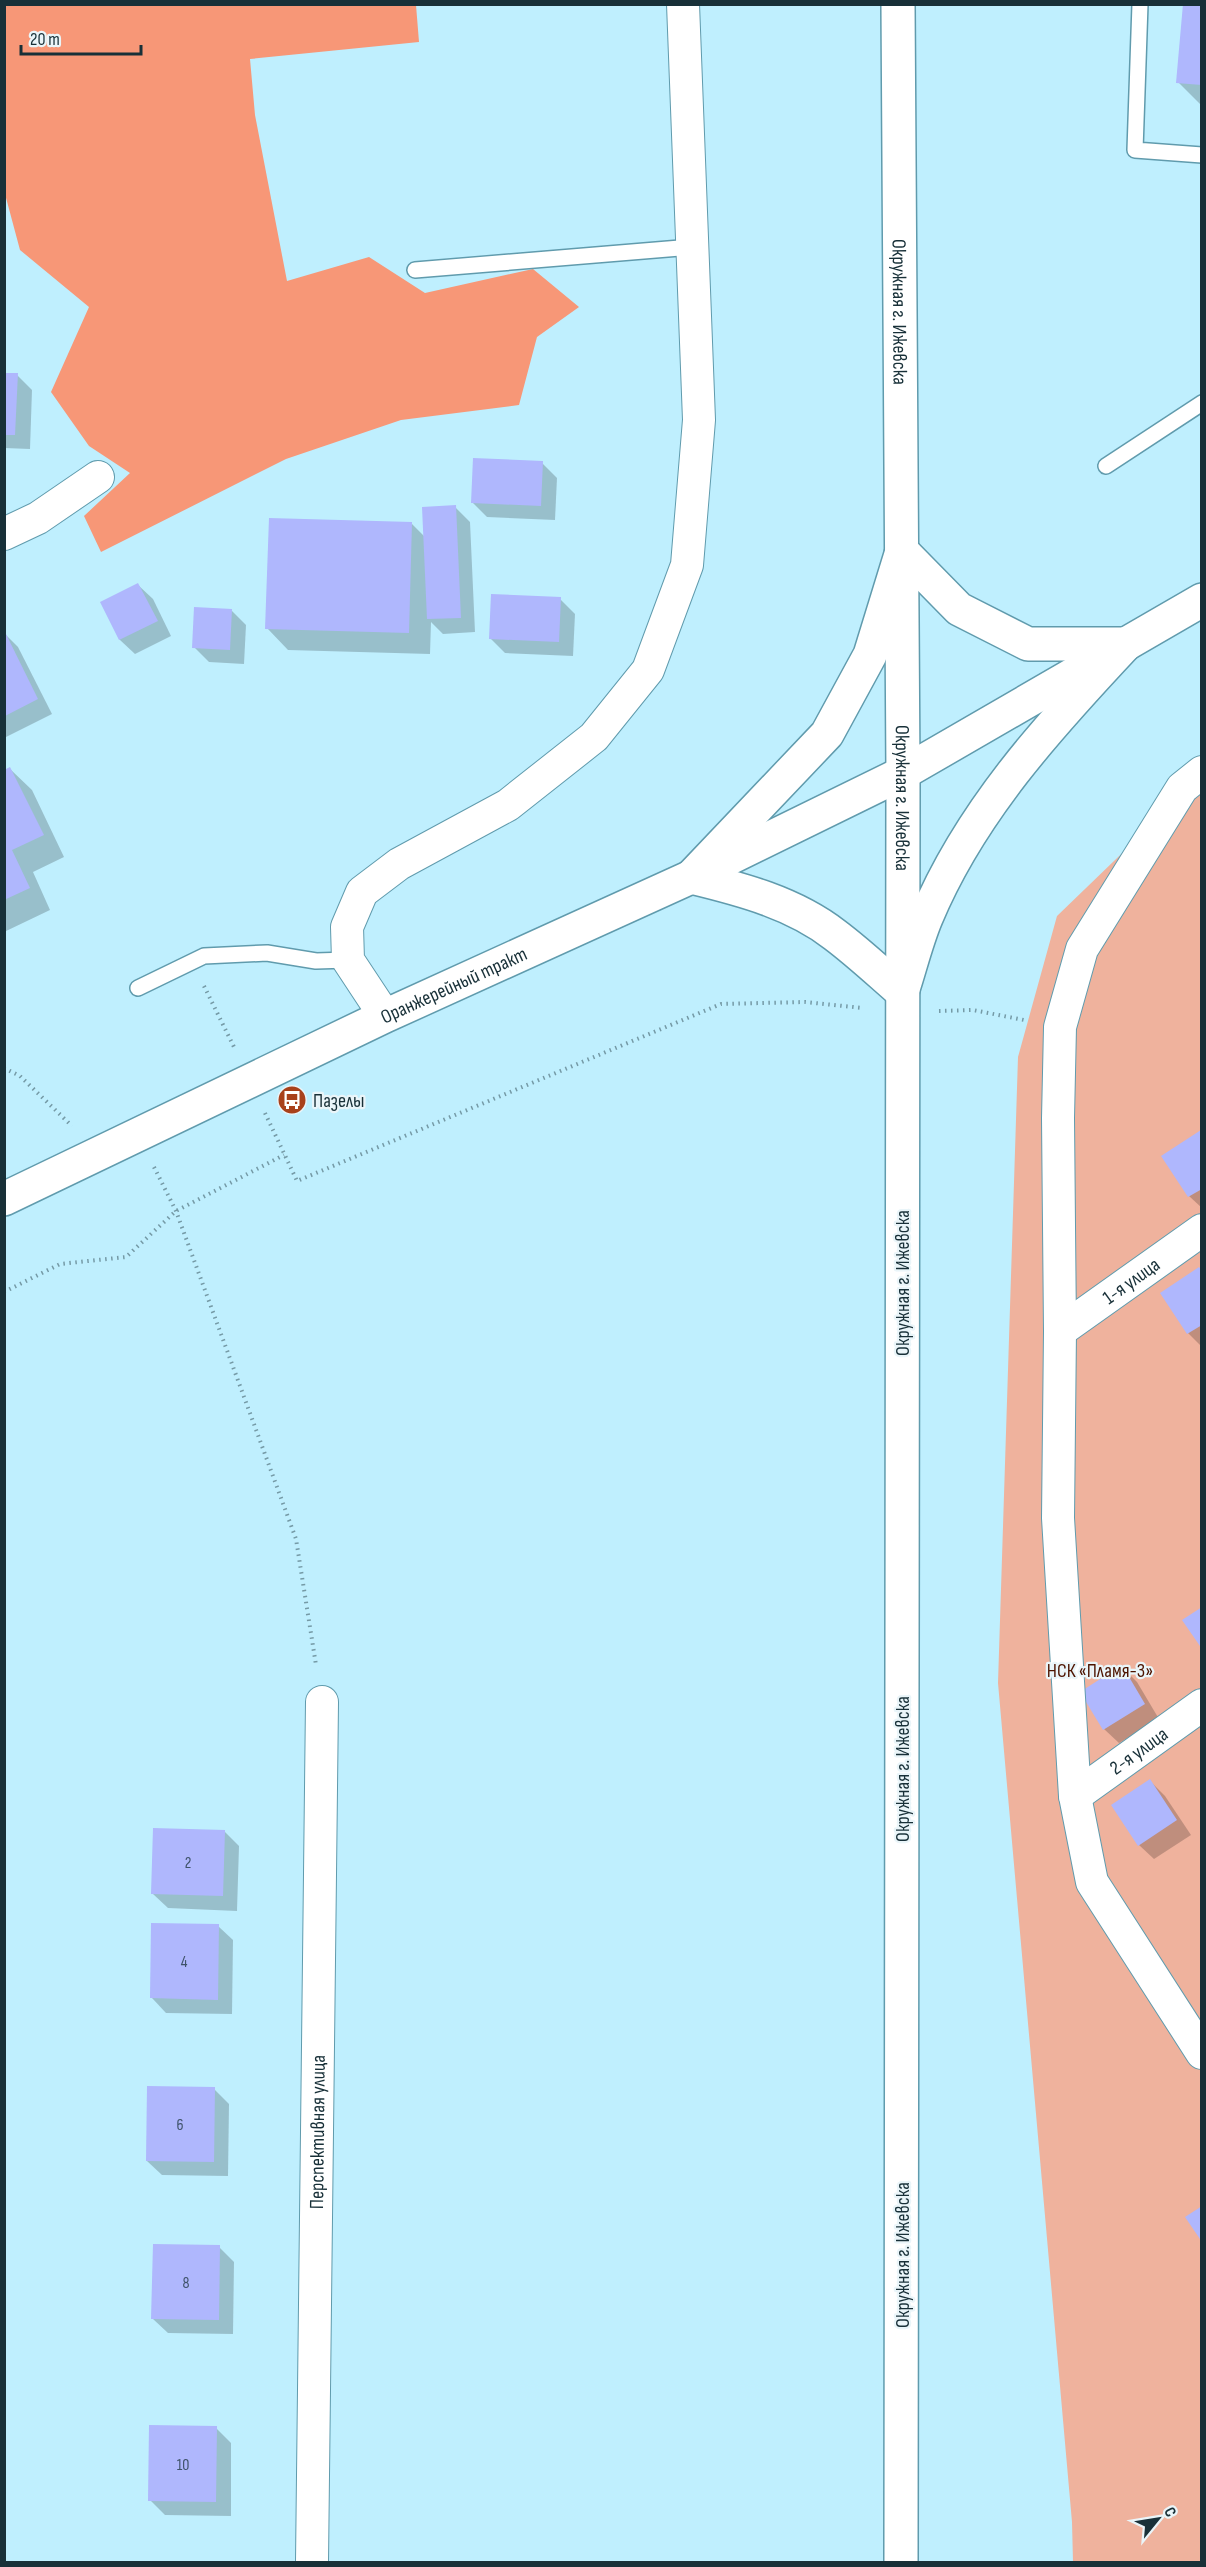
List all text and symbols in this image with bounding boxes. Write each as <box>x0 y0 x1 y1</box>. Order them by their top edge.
scale bar <box>21 18 141 56</box>
text: 20 m <box>30 29 60 50</box>
street label: Окружная г. Ижевска <box>887 239 911 385</box>
street label: Окружная г. Ижевска <box>890 725 914 871</box>
street label: Оранжерейный тракт <box>377 942 531 1029</box>
bus stop icon: Пазелы <box>276 1084 308 1116</box>
place label: Пазелы <box>313 1089 364 1113</box>
street label: Окружная г. Ижевска <box>891 1210 915 1356</box>
street label: 1-я улица <box>1098 1253 1165 1310</box>
park label: НСК «Пламя-3» <box>1047 1659 1153 1683</box>
street label: Окружная г. Ижевска <box>891 1696 915 1842</box>
street label: 2-я улица <box>1105 1722 1173 1780</box>
house number: 2 <box>185 1854 191 1873</box>
house number: 4 <box>181 1953 188 1972</box>
street label: Перспективная улица <box>305 2055 331 2209</box>
house number: 6 <box>176 2116 184 2135</box>
street label: Окружная г. Ижевска <box>891 2182 915 2328</box>
house number: 8 <box>182 2274 190 2293</box>
house number: 10 <box>177 2456 189 2475</box>
north arrow <box>1128 2489 1188 2549</box>
text: С <box>1159 2504 1180 2521</box>

